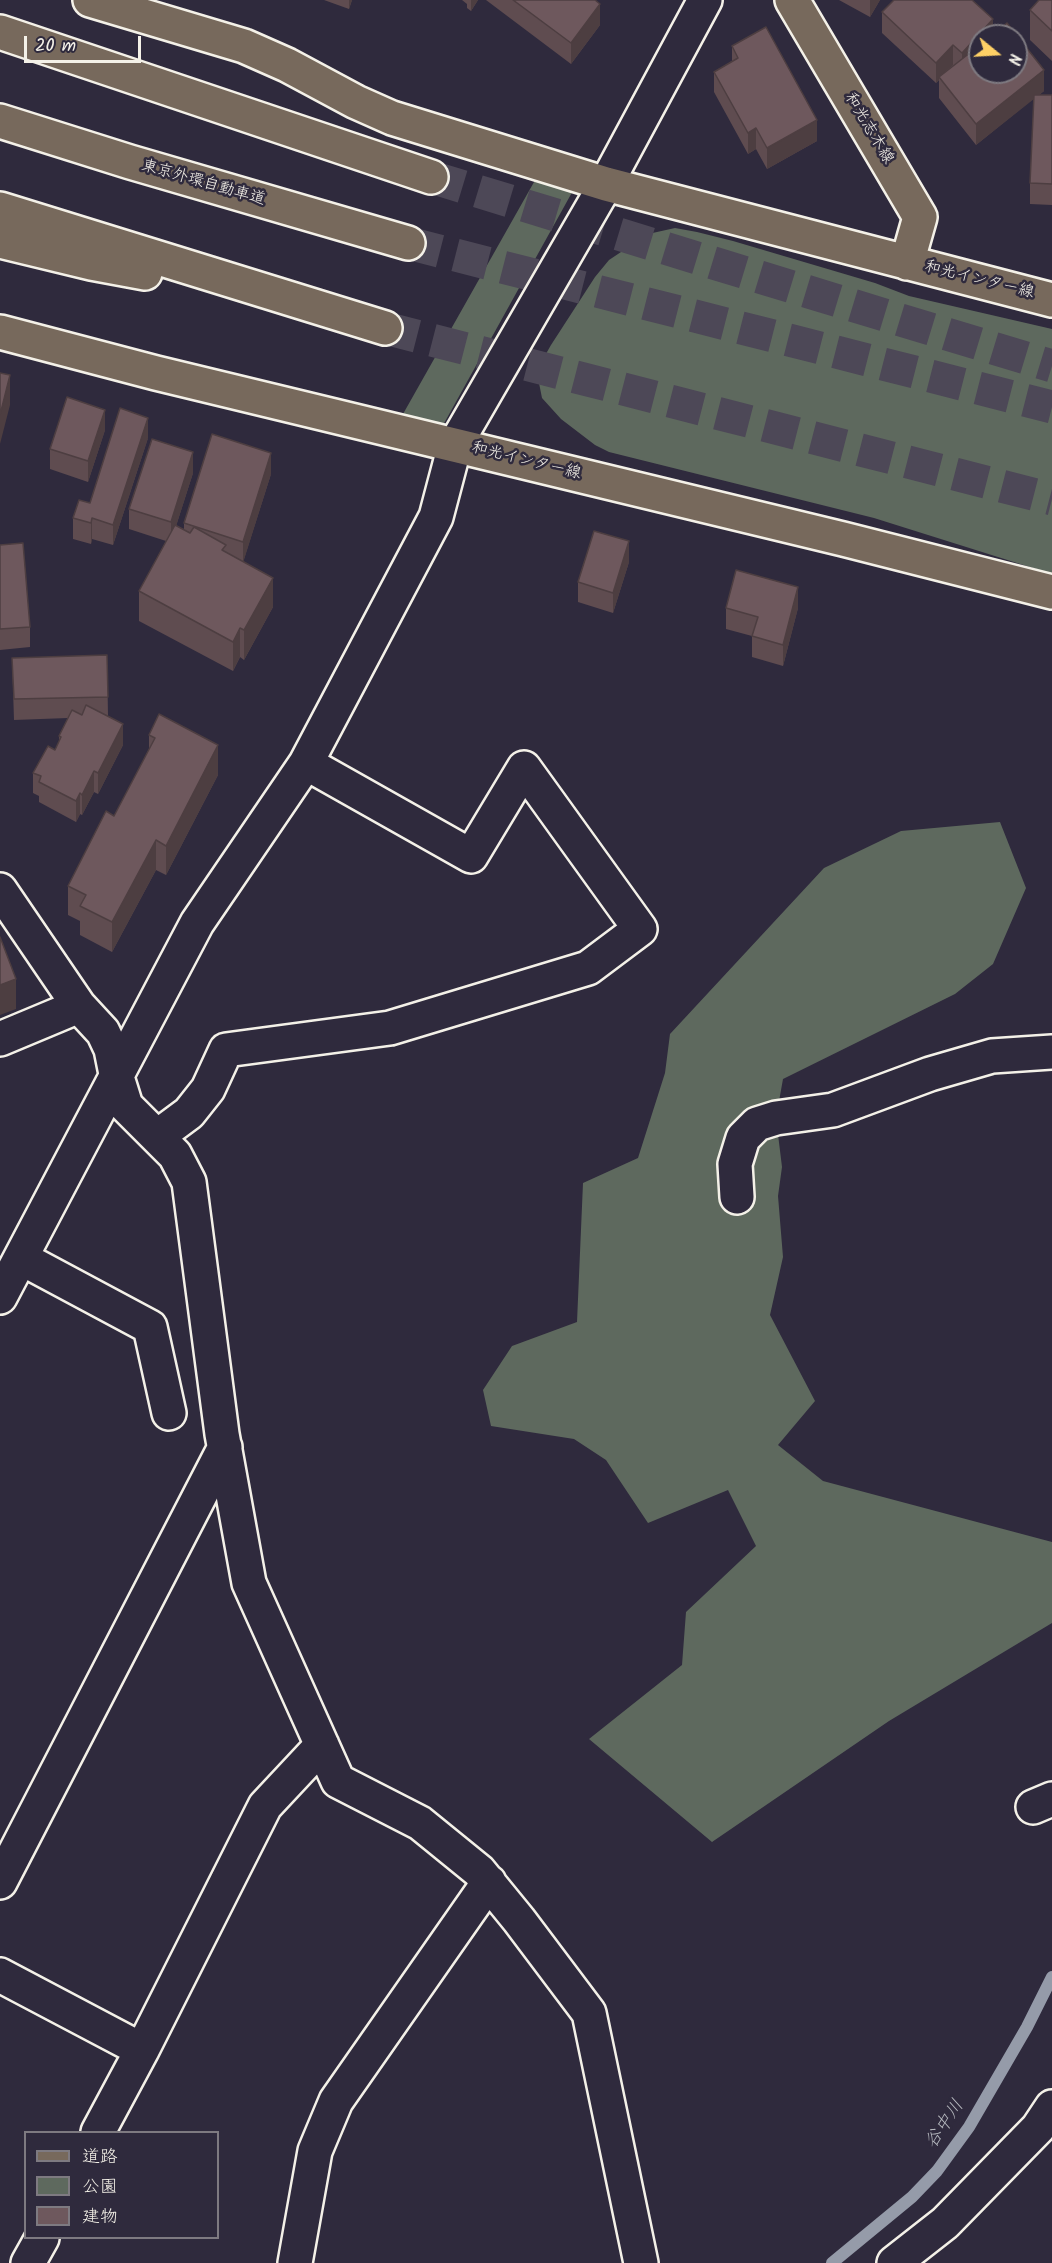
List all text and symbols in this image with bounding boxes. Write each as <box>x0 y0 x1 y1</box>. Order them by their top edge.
scale bar <box>27 24 144 62</box>
north arrow <box>968 24 1028 84</box>
text: 20 m <box>35 32 76 61</box>
text: N <box>1000 50 1027 68</box>
street label: 和光志木線 <box>839 90 897 168</box>
street label: 東京外環自動車道 <box>139 157 267 211</box>
street label: 和光インター線 <box>922 258 1036 304</box>
street label: 和光インター線 <box>469 439 583 485</box>
water label: 谷中川 <box>922 2097 970 2153</box>
legend <box>24 2131 219 2239</box>
text: 道路 <box>82 2143 118 2172</box>
text: 公園 <box>82 2173 118 2202</box>
text: 建物 <box>82 2203 118 2232</box>

